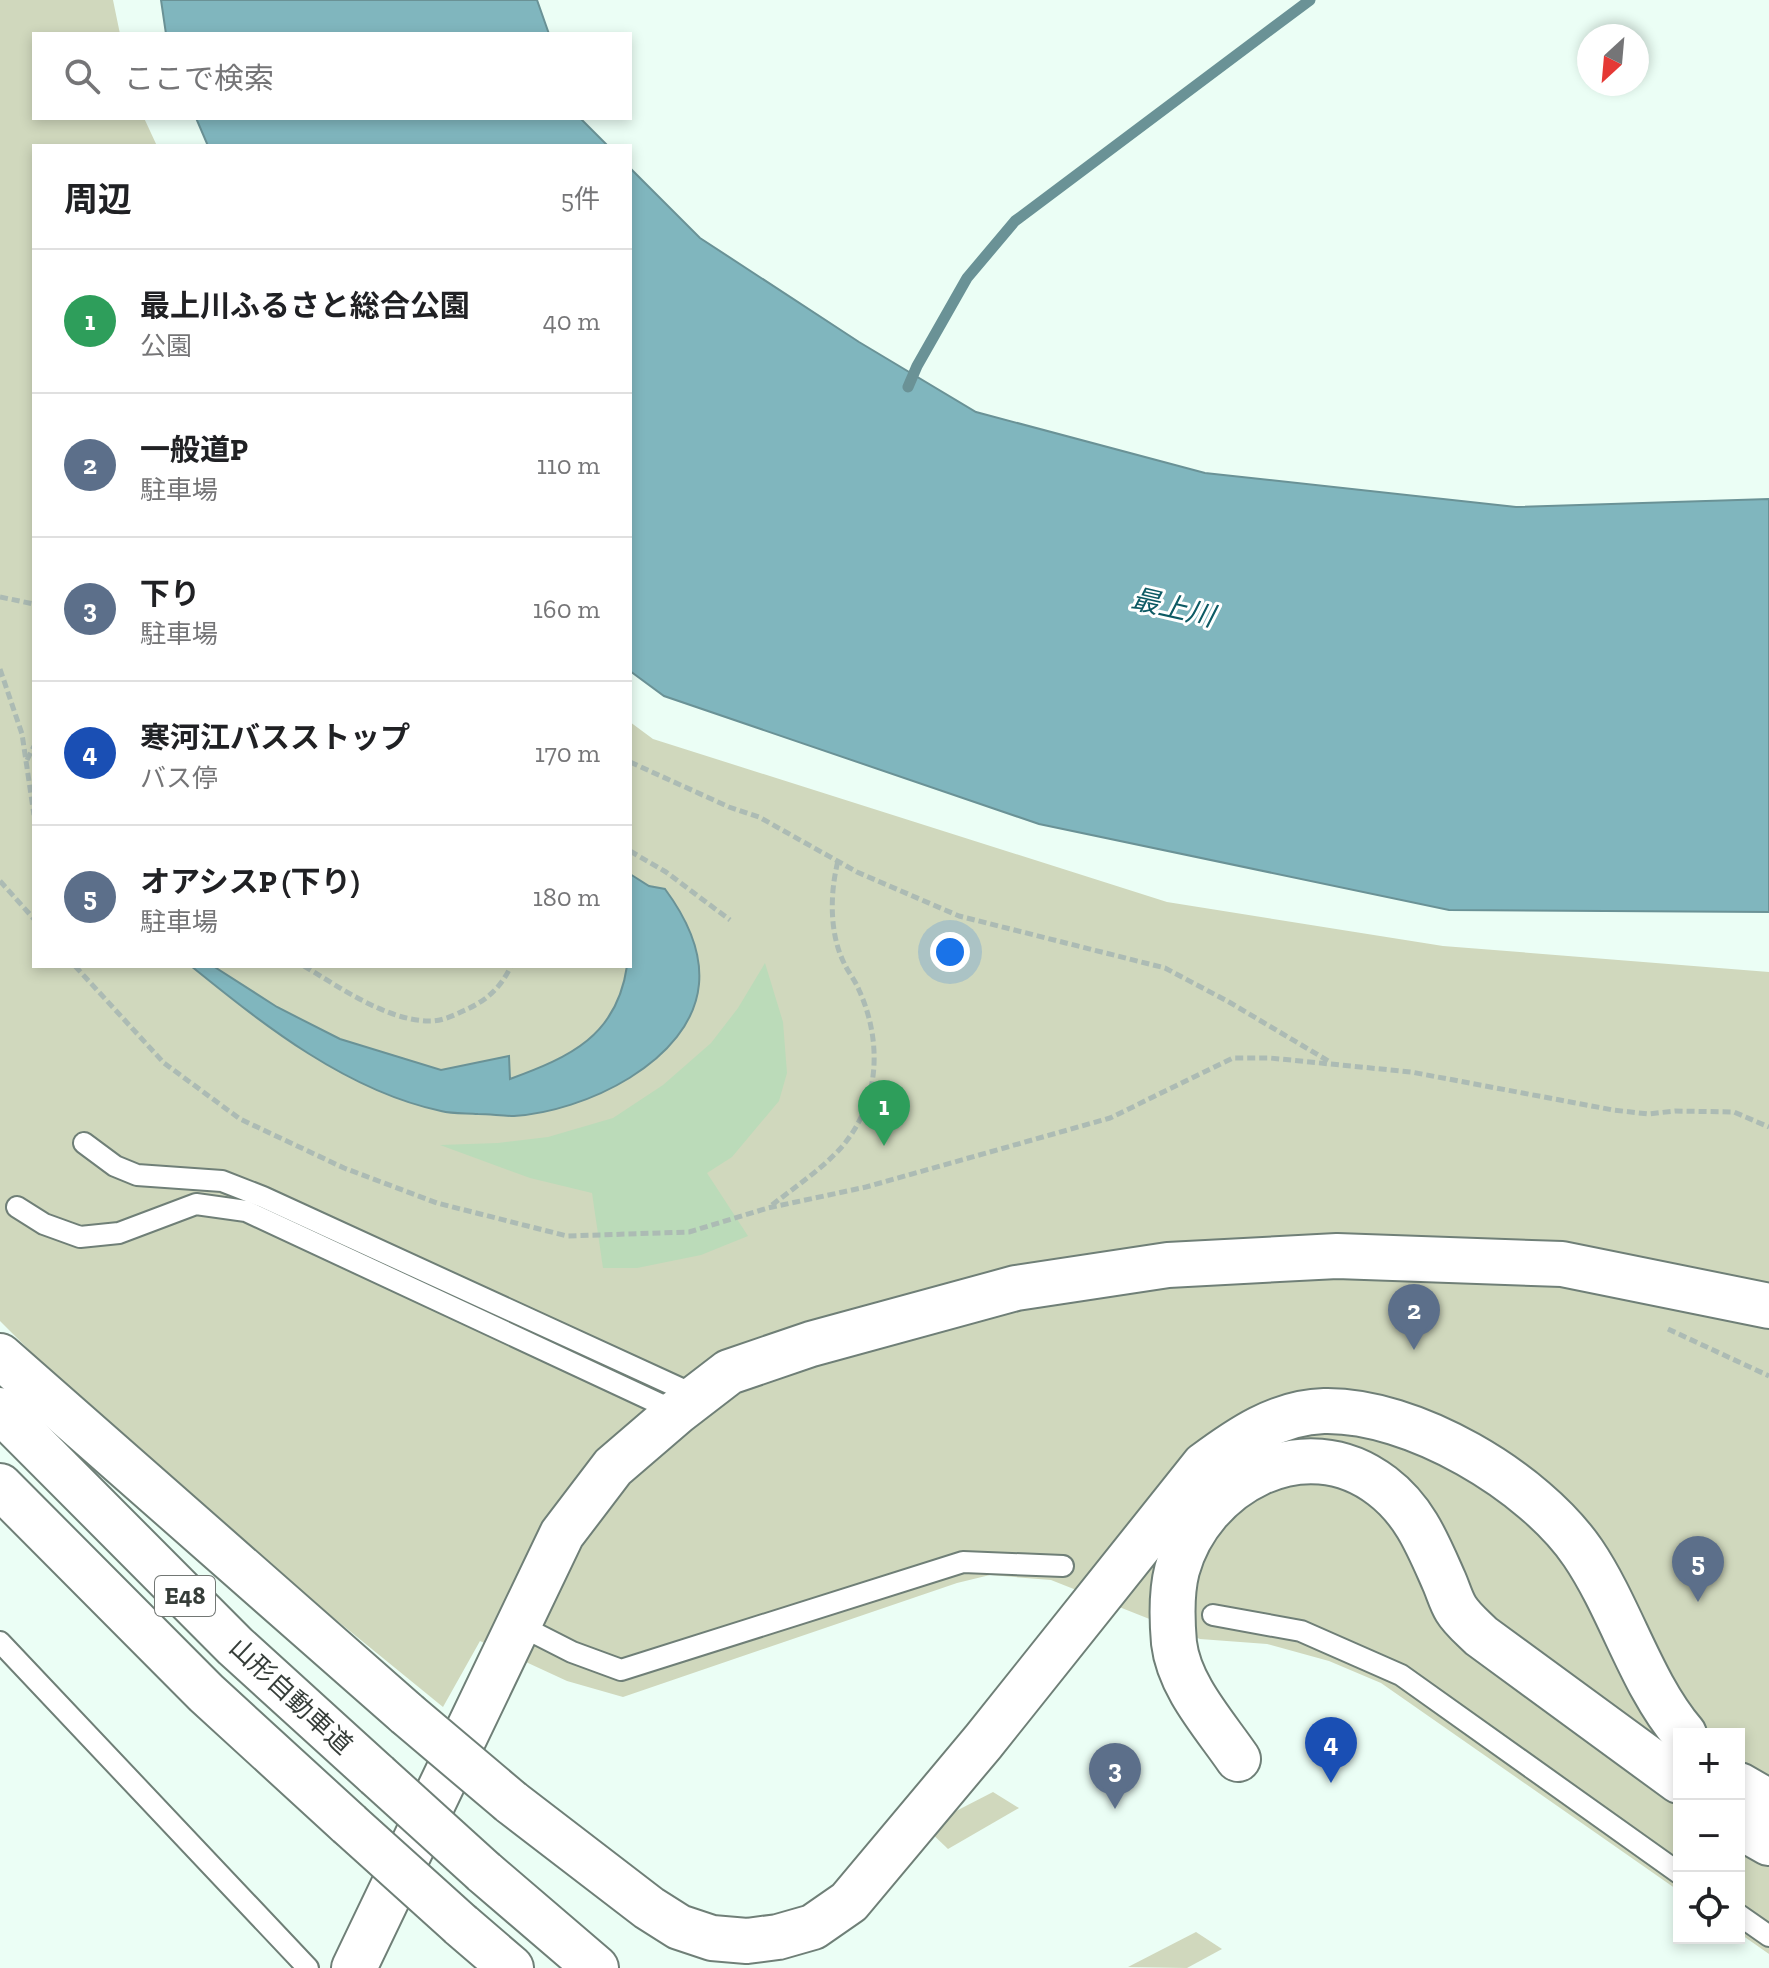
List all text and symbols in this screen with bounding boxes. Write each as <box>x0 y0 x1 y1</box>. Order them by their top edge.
north arrow <box>1577 24 1649 96</box>
search box <box>32 32 632 120</box>
icon: search <box>60 54 104 98</box>
text: ここで検索 <box>124 61 274 97</box>
text: 周辺 <box>64 179 132 220</box>
text: 5件 <box>561 183 600 215</box>
text: 最上川ふるさと総合公園 <box>140 288 470 324</box>
text: 1 <box>85 305 95 337</box>
text: 40 m <box>543 305 600 337</box>
text: 公園 <box>140 330 192 362</box>
text: 一般道P <box>140 432 248 468</box>
text: 2 <box>83 449 97 481</box>
text: 110 m <box>537 449 600 481</box>
text: 駐車場 <box>140 474 218 506</box>
text: 下り <box>140 576 200 612</box>
water label: 最上川 <box>1128 582 1220 634</box>
text: 3 <box>83 593 97 625</box>
text: 160 m <box>533 593 600 625</box>
text: 駐車場 <box>140 618 218 650</box>
text: 寒河江バスストップ <box>140 720 410 756</box>
text: 4 <box>83 737 97 769</box>
text: 170 m <box>535 737 600 769</box>
text: バス停 <box>140 762 218 794</box>
text: オアシスP (下り) <box>140 864 359 900</box>
text: 5 <box>83 881 97 913</box>
text: 180 m <box>533 881 600 913</box>
text: 駐車場 <box>140 906 218 938</box>
your location <box>930 932 970 972</box>
pin: 1 <box>858 1080 910 1146</box>
pin: 2 <box>1388 1284 1440 1350</box>
pin: 5 <box>1672 1536 1724 1602</box>
road number: E48 <box>155 1576 215 1616</box>
street label: 山形自動車道 <box>223 1631 359 1761</box>
pin: 4 <box>1305 1717 1357 1783</box>
map controls <box>1673 1728 1745 1944</box>
button: + <box>1673 1728 1745 1800</box>
pin: 3 <box>1089 1743 1141 1809</box>
button: − <box>1673 1800 1745 1872</box>
button: locate <box>1673 1872 1745 1944</box>

